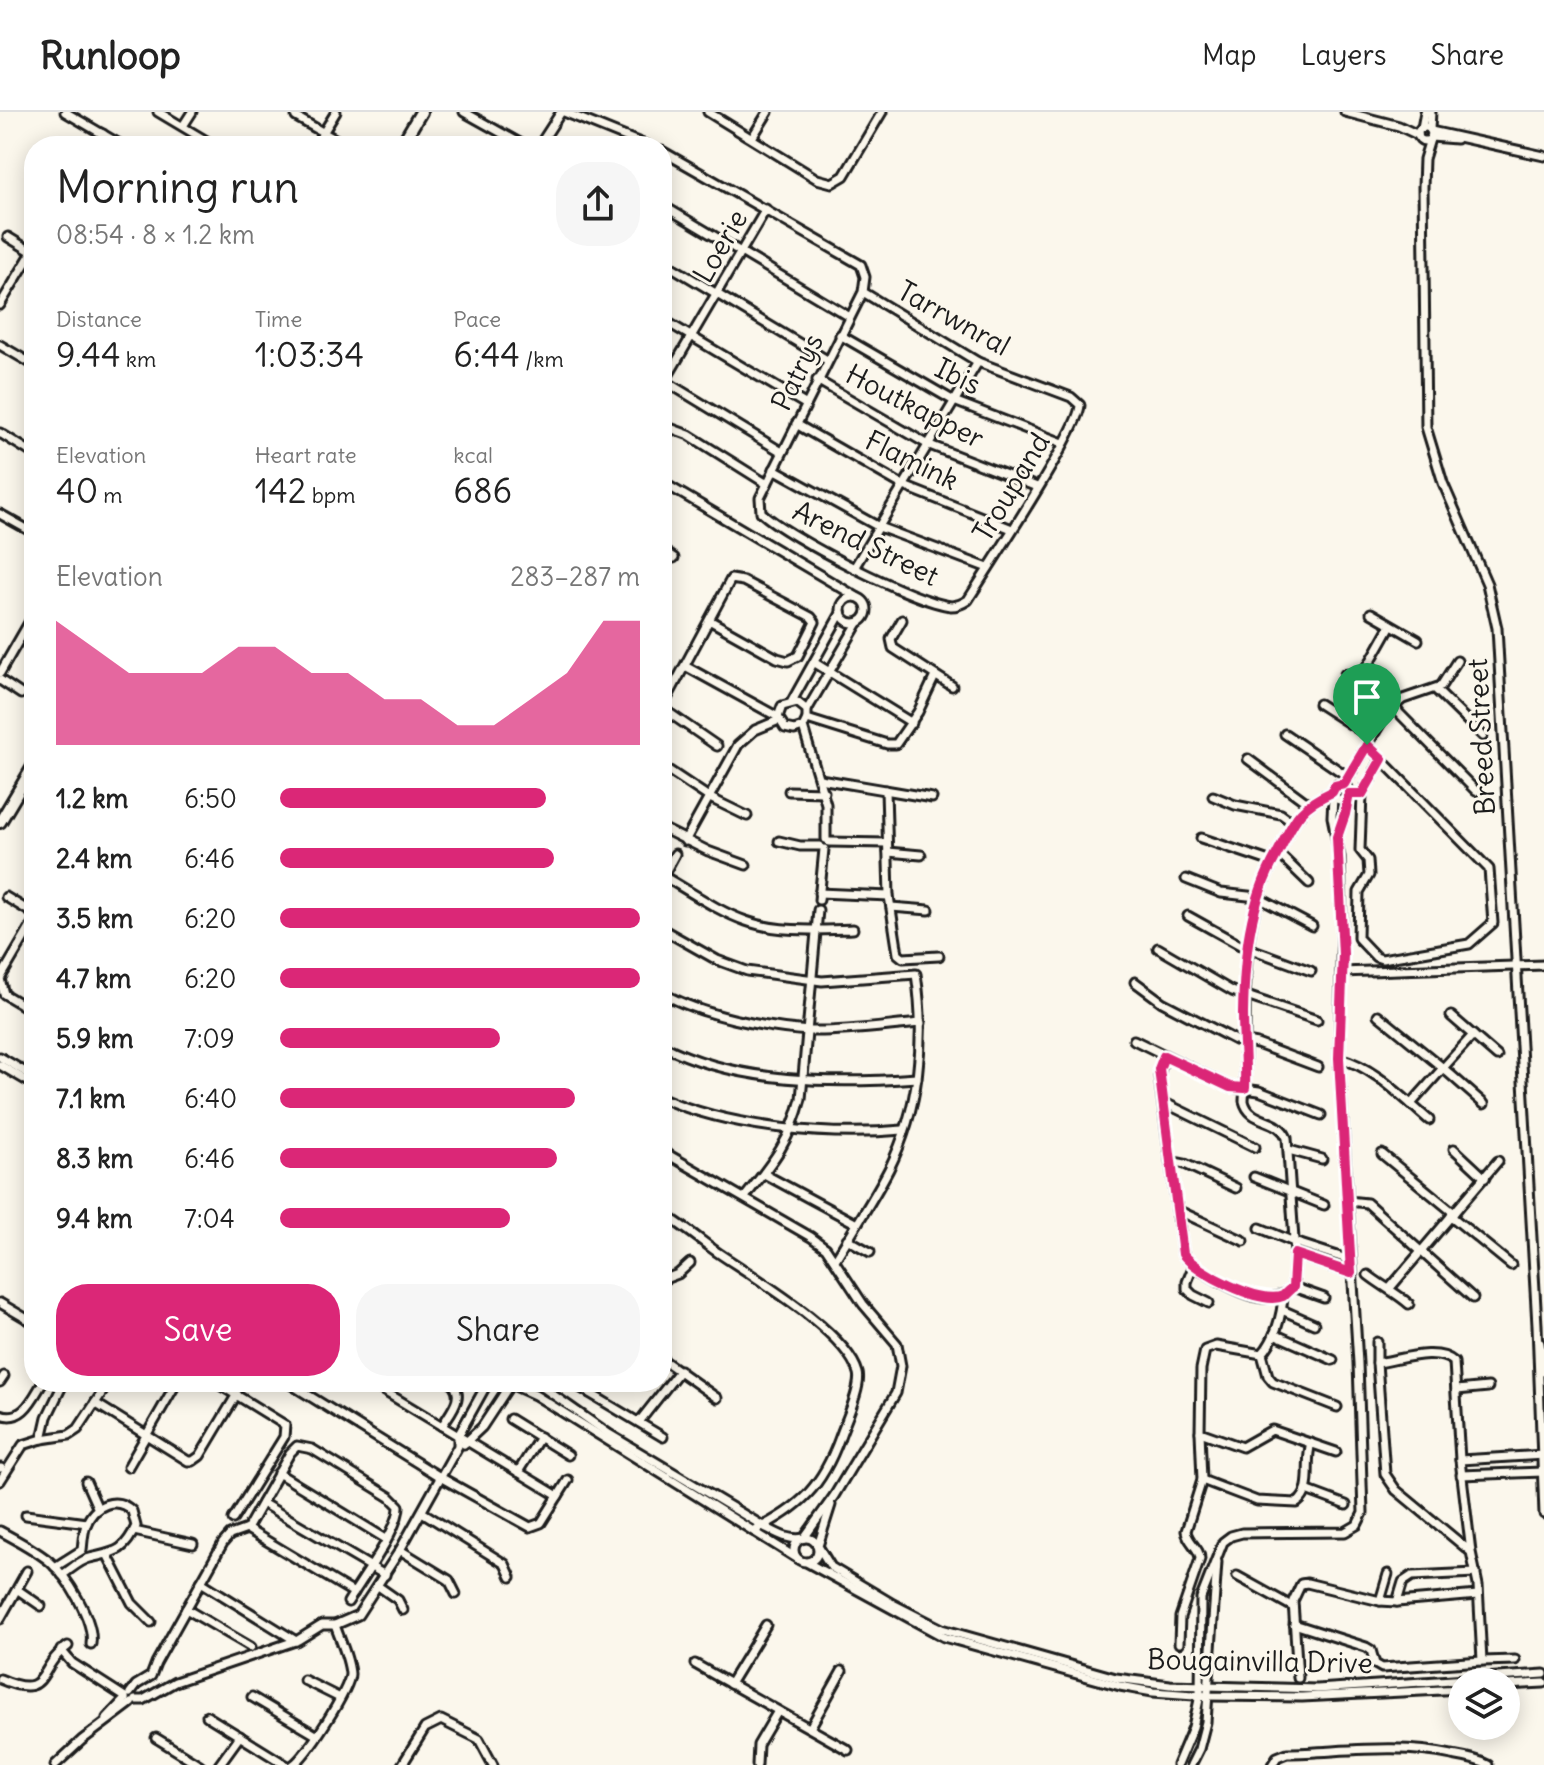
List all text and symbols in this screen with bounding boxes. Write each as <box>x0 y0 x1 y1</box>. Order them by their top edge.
text: Runloop <box>40 32 181 79</box>
text: Map <box>1202 37 1257 73</box>
text: Layers <box>1301 37 1387 73</box>
text: Share <box>1431 37 1504 73</box>
text: Morning run <box>56 160 299 215</box>
button: share <box>556 162 640 246</box>
street label: Loerie <box>685 203 755 289</box>
text: 08:54 · 8 × 1.2 km <box>56 218 255 251</box>
street label: Tarrwnral <box>891 272 1017 364</box>
text: Distance <box>56 305 142 333</box>
text: Time <box>255 305 302 333</box>
text: Pace <box>453 305 501 333</box>
street label: Patrys <box>763 327 831 417</box>
text: 9.44 <box>56 333 121 376</box>
text: 1:03:34 <box>255 333 364 376</box>
text: 6:44 <box>453 333 520 376</box>
text: km <box>121 345 156 373</box>
text: /km <box>520 345 564 373</box>
street label: Ibis <box>929 350 987 402</box>
street label: Houtkapper <box>840 356 990 456</box>
street label: Flamink <box>859 422 965 498</box>
street label: Troupand <box>965 426 1057 548</box>
text: Elevation <box>56 441 146 469</box>
text: Heart rate <box>255 441 357 469</box>
text: kcal <box>453 441 493 469</box>
text: 40 <box>56 469 98 512</box>
text: 142 <box>255 469 306 512</box>
text: 686 <box>453 469 512 512</box>
text: m <box>98 481 123 509</box>
text: bpm <box>306 481 356 509</box>
street label: Arend Street <box>787 492 945 594</box>
text: Elevation <box>56 560 163 593</box>
text: 283–287 m <box>510 560 640 593</box>
street label: Breed Street <box>1459 658 1503 816</box>
pin <box>1333 663 1401 745</box>
icon: arrive <box>1345 675 1389 719</box>
text: 1.2 km <box>56 782 128 815</box>
text: 6:50 <box>184 782 237 815</box>
text: 2.4 km <box>56 842 132 875</box>
text: 6:46 <box>184 842 235 875</box>
text: 3.5 km <box>56 902 133 935</box>
text: 6:20 <box>184 902 236 935</box>
text: 4.7 km <box>56 962 131 995</box>
text: 6:20 <box>184 962 236 995</box>
text: 5.9 km <box>56 1022 134 1055</box>
text: 7:09 <box>184 1022 235 1055</box>
text: 7.1 km <box>56 1082 126 1115</box>
text: 6:40 <box>184 1082 237 1115</box>
text: 8.3 km <box>56 1142 133 1175</box>
text: 6:46 <box>184 1142 235 1175</box>
text: 9.4 km <box>56 1202 133 1235</box>
text: 7:04 <box>184 1202 235 1235</box>
button: Save <box>56 1284 340 1376</box>
button: Share <box>356 1284 640 1376</box>
street label: Bougainvilla Drive <box>1147 1641 1373 1681</box>
map controls <box>1448 1668 1520 1740</box>
button: layers <box>1448 1668 1520 1740</box>

